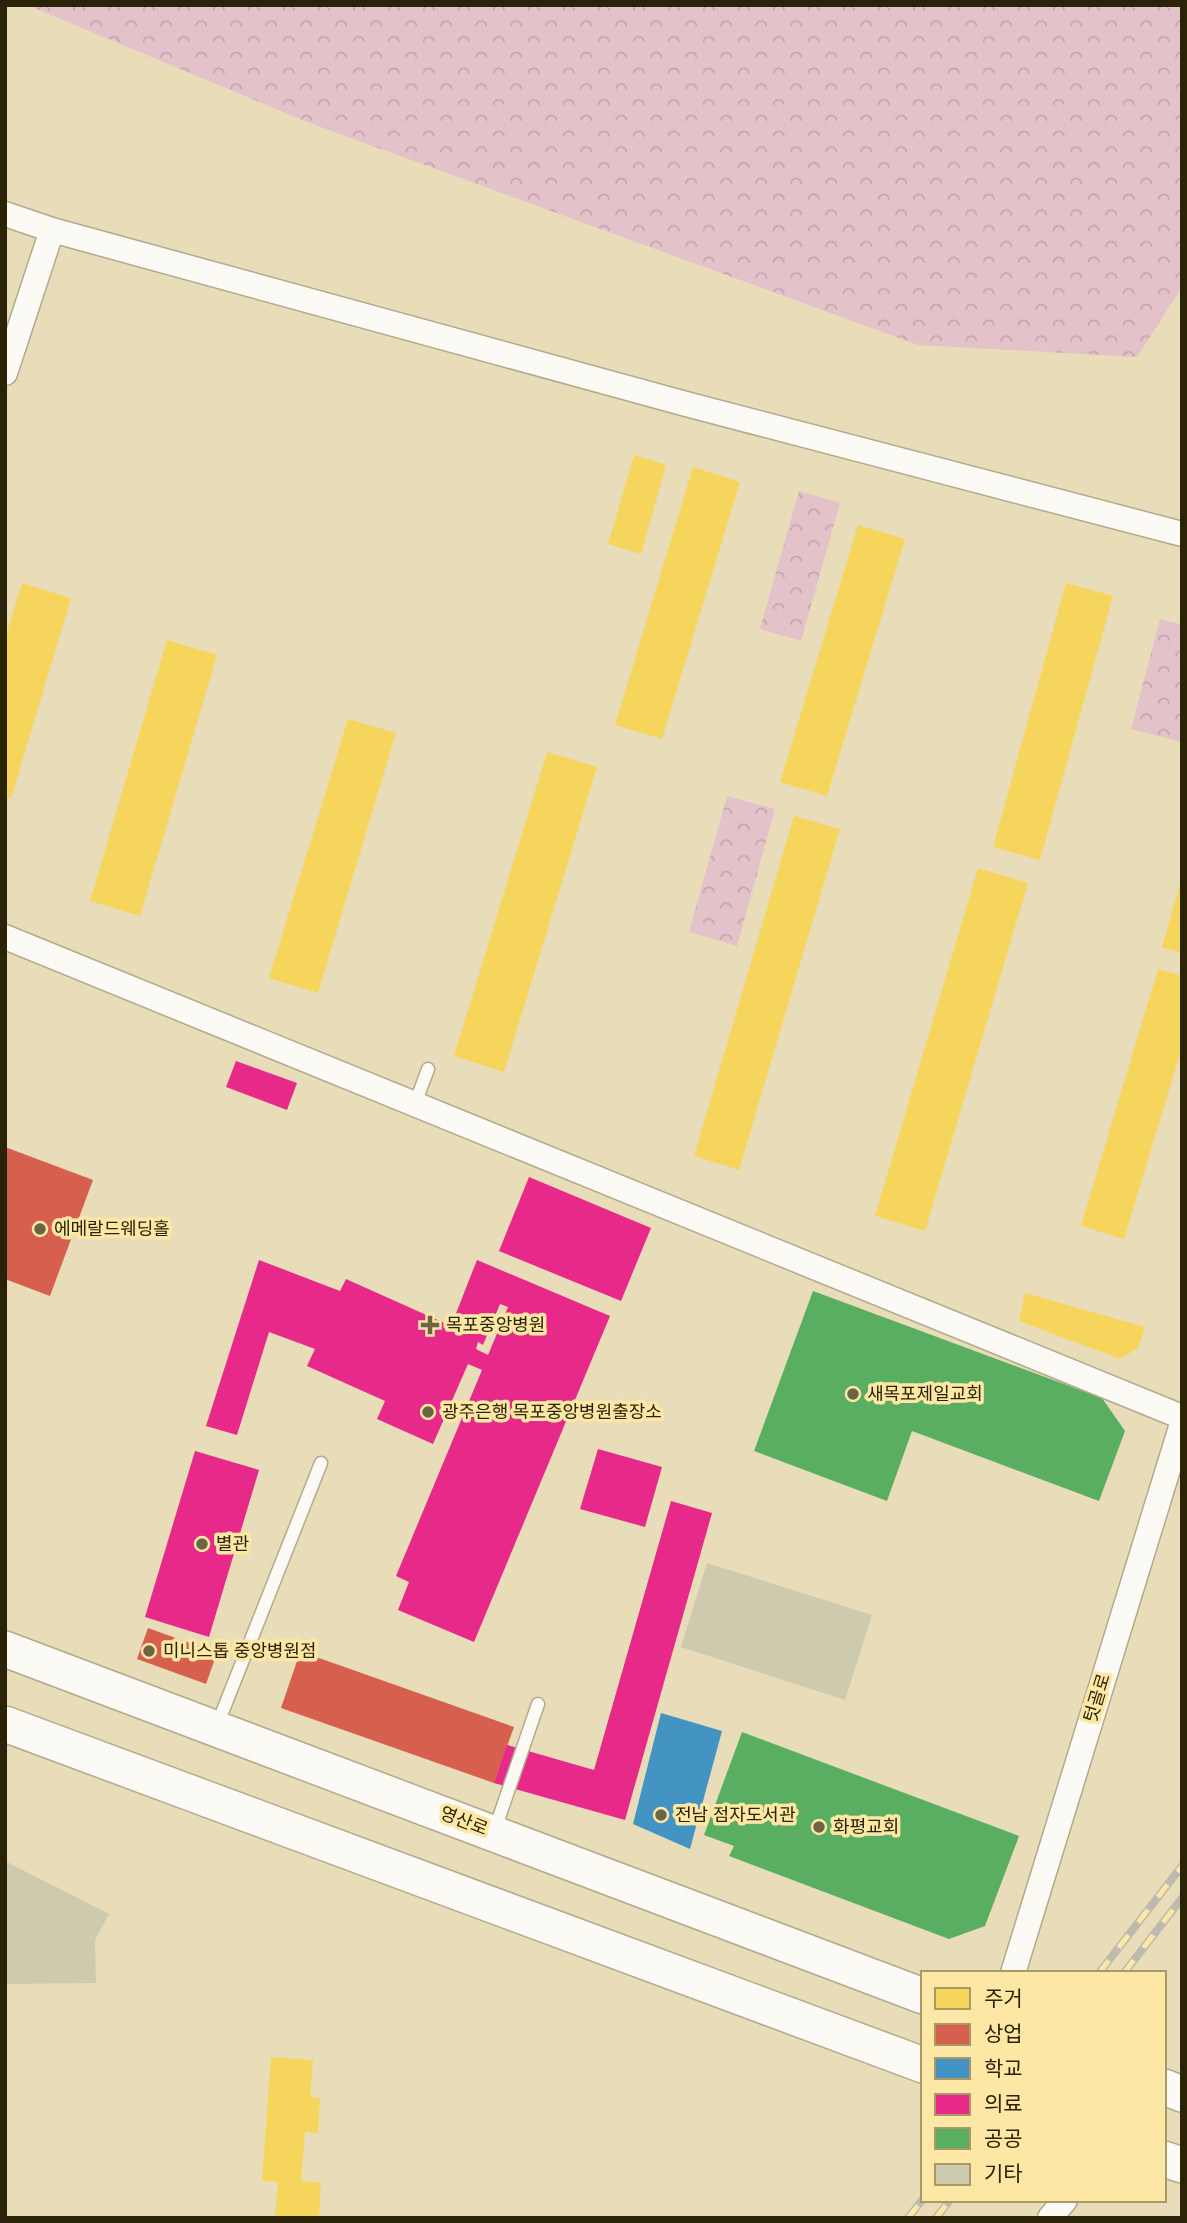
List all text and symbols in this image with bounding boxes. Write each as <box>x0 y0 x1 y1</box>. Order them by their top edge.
place label: 에메랄드웨딩홀 <box>54 1218 170 1239</box>
marker: 에메랄드웨딩홀 <box>32 1221 48 1237</box>
place label: 목포중앙병원 <box>446 1314 545 1335</box>
marker: 목포중앙병원 <box>420 1315 440 1335</box>
place label: 새목포제일교회 <box>867 1383 983 1404</box>
marker: 새목포제일교회 <box>845 1386 861 1402</box>
place label: 광주은행 목포중앙병원출장소 <box>442 1401 662 1422</box>
marker: 광주은행 목포중앙병원출장소 <box>420 1404 436 1420</box>
place label: 별관 <box>216 1533 250 1554</box>
marker: 별관 <box>194 1536 210 1552</box>
place label: 미니스톱 중앙병원점 <box>163 1640 317 1661</box>
marker: 미니스톱 중앙병원점 <box>141 1643 157 1659</box>
street label: 텃골로 <box>1079 1671 1114 1725</box>
street label: 영산로 <box>437 1802 491 1839</box>
place label: 전남 점자도서관 <box>675 1804 796 1825</box>
marker: 전남 점자도서관 <box>653 1807 669 1823</box>
place label: 화평교회 <box>833 1816 899 1837</box>
marker: 화평교회 <box>811 1819 827 1835</box>
legend <box>921 1971 1166 2202</box>
text: 주거 <box>984 1986 1023 2011</box>
text: 상업 <box>984 2021 1023 2046</box>
text: 학교 <box>984 2056 1023 2081</box>
text: 의료 <box>984 2091 1023 2116</box>
text: 공공 <box>984 2126 1023 2151</box>
text: 기타 <box>984 2161 1023 2186</box>

